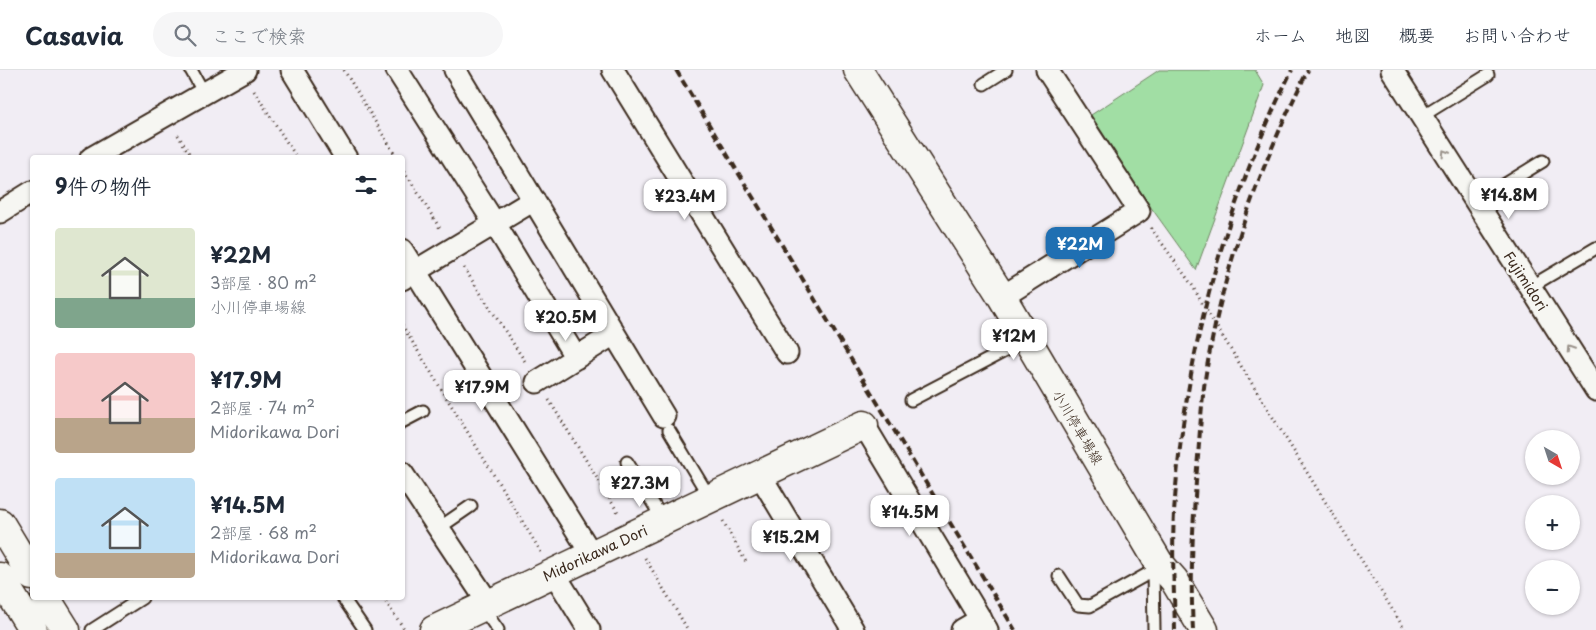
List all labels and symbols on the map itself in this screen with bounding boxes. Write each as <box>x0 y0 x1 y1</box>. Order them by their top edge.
one-way arrow <box>1442 149 1451 158</box>
pin: ¥23.4M <box>644 178 726 221</box>
pin: ¥14.8M <box>1468 178 1550 220</box>
pin: ¥22M <box>1050 226 1110 269</box>
street label: Fujimidori <box>1499 247 1553 315</box>
pin: ¥20.5M <box>525 300 607 342</box>
pin: ¥12M <box>984 318 1044 361</box>
one-way arrow <box>1566 345 1576 354</box>
pin: ¥17.9M <box>441 370 523 412</box>
street label: 小川停車場線 <box>1047 386 1109 468</box>
north arrow <box>1525 430 1580 485</box>
pin: ¥27.3M <box>599 466 681 508</box>
pin: ¥14.5M <box>869 494 951 537</box>
street label: Midorikawa Dori <box>539 519 651 586</box>
pin: ¥15.2M <box>750 520 832 562</box>

